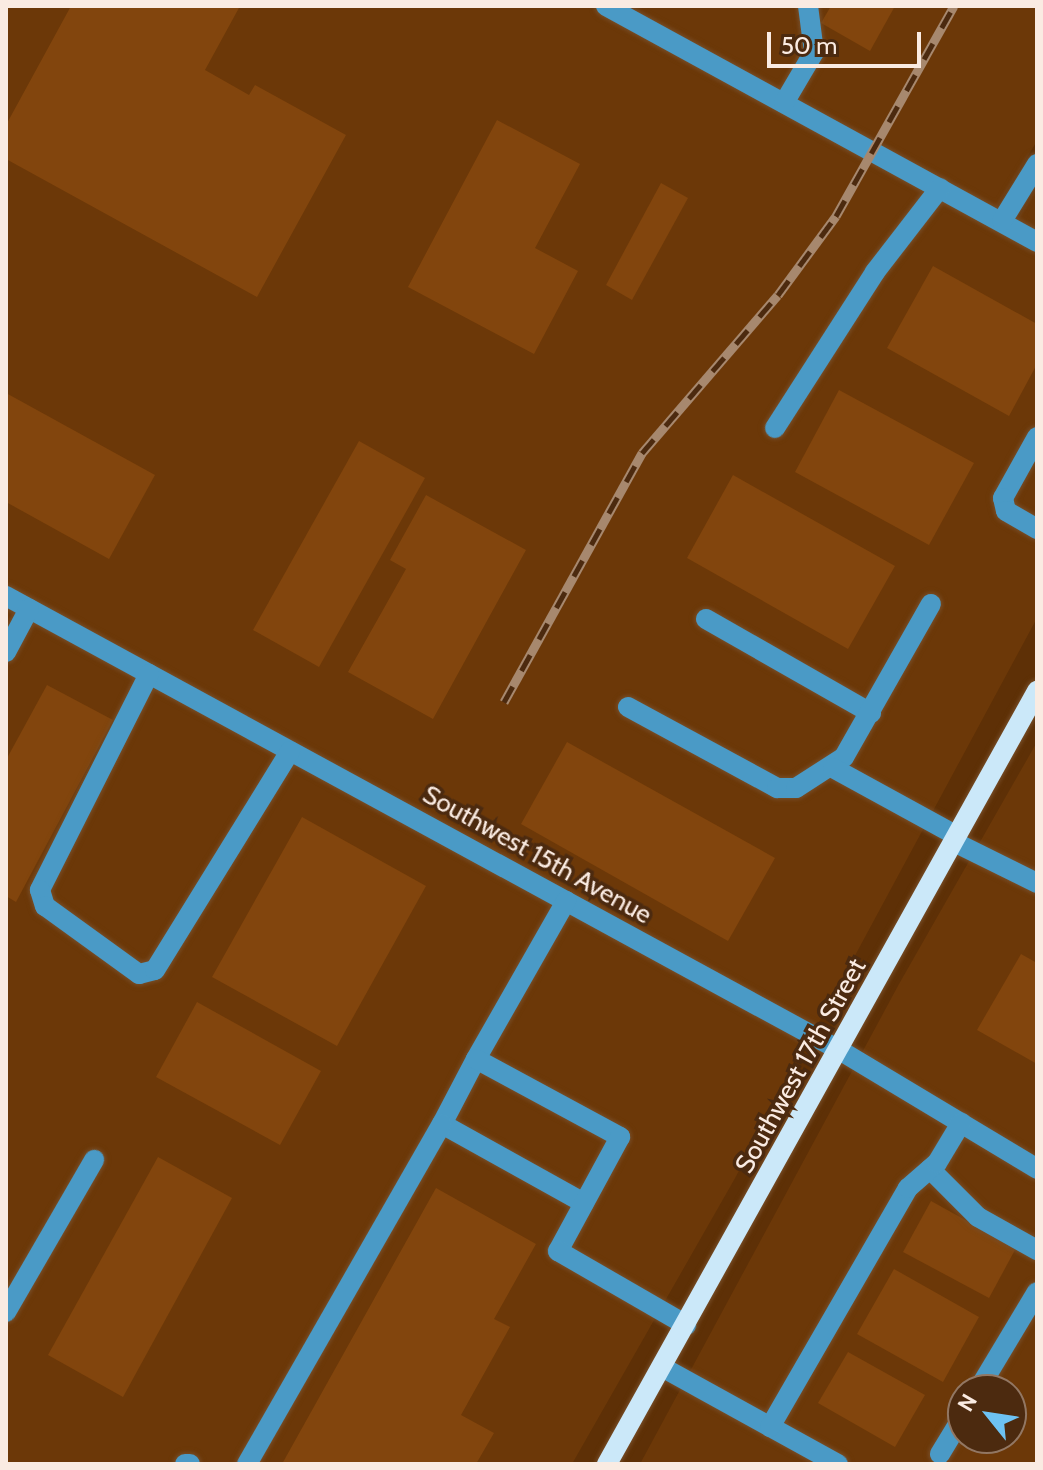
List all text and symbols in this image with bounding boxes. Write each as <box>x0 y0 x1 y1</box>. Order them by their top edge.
scale bar <box>771 16 925 66</box>
text: 50 m <box>781 31 837 60</box>
street label: Southwest 15th Avenue <box>417 779 657 931</box>
street label: Southwest 17th Street <box>729 953 873 1179</box>
north arrow <box>947 1374 1027 1454</box>
text: N <box>952 1389 983 1416</box>

